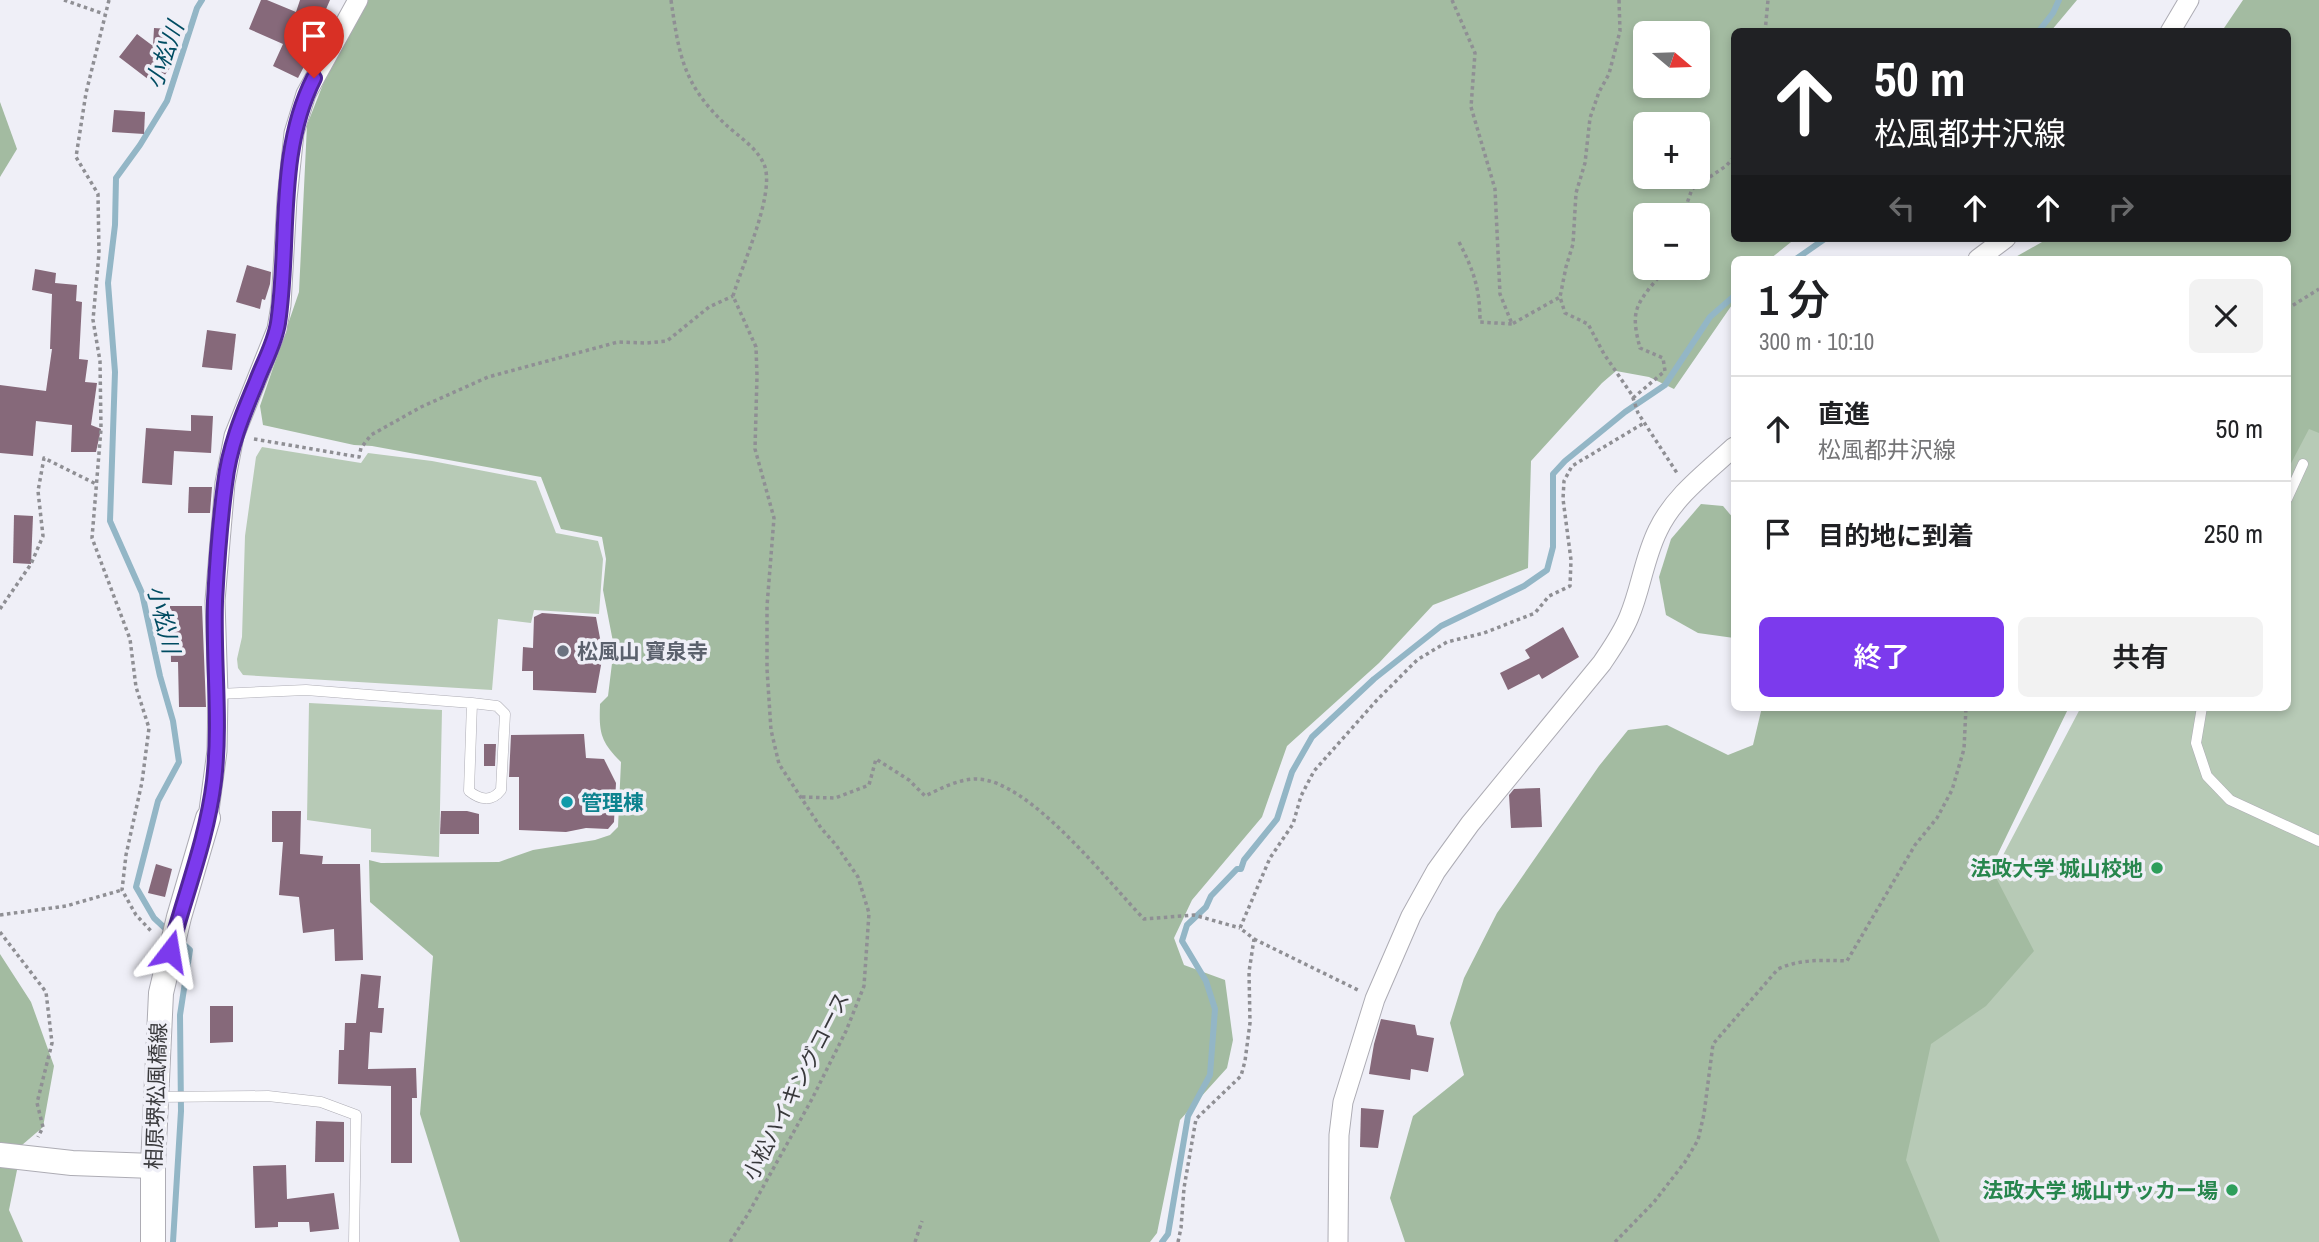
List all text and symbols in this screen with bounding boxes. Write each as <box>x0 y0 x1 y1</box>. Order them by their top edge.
pin <box>284 6 344 78</box>
water label: 小松川 <box>138 14 191 93</box>
icon: arrive <box>295 17 333 55</box>
north arrow <box>1633 21 1710 98</box>
map controls <box>1633 21 1710 280</box>
text: 50 m <box>1874 45 1966 111</box>
icon: ahead <box>1759 56 1850 147</box>
button: + <box>1633 112 1710 189</box>
text: 松風都井沢線 <box>1874 112 2066 155</box>
icon: left <box>1883 189 1921 227</box>
icon: ahead <box>1956 189 1994 227</box>
icon: ahead <box>2029 189 2067 227</box>
icon: right <box>2102 189 2140 227</box>
button: − <box>1633 203 1710 280</box>
text: 1 分 <box>1759 272 1830 328</box>
button: close <box>2189 279 2263 353</box>
text: 300 m · 10:10 <box>1759 326 1874 357</box>
text: 直進 <box>1818 396 1870 431</box>
icon: ahead <box>1759 410 1797 448</box>
text: 50 m <box>2216 411 2263 446</box>
text: 松風都井沢線 <box>1818 434 1956 465</box>
icon: arrive <box>1759 515 1797 553</box>
text: 250 m <box>2204 516 2263 551</box>
text: 目的地に到着 <box>1818 518 1974 553</box>
water label: 小松川 <box>141 582 188 659</box>
button: 終了 <box>1759 617 2004 697</box>
button: 共有 <box>2018 617 2263 697</box>
place label: 松風山 寶泉寺 <box>577 637 708 666</box>
marker: 松風山 寶泉寺 <box>555 643 571 659</box>
place label: 管理棟 <box>581 788 644 817</box>
marker: 管理棟 <box>559 794 575 810</box>
place label: 法政大学 城山校地 <box>1970 854 2143 883</box>
marker: 法政大学 城山校地 <box>2149 860 2165 876</box>
position arrow <box>133 914 207 988</box>
street label: 小松ハイキングコース <box>736 987 856 1185</box>
street label: 相原堺松風橋線 <box>139 1022 173 1170</box>
place label: 法政大学 城山サッカー場 <box>1982 1176 2218 1205</box>
marker: 法政大学 城山サッカー場 <box>2224 1182 2240 1198</box>

